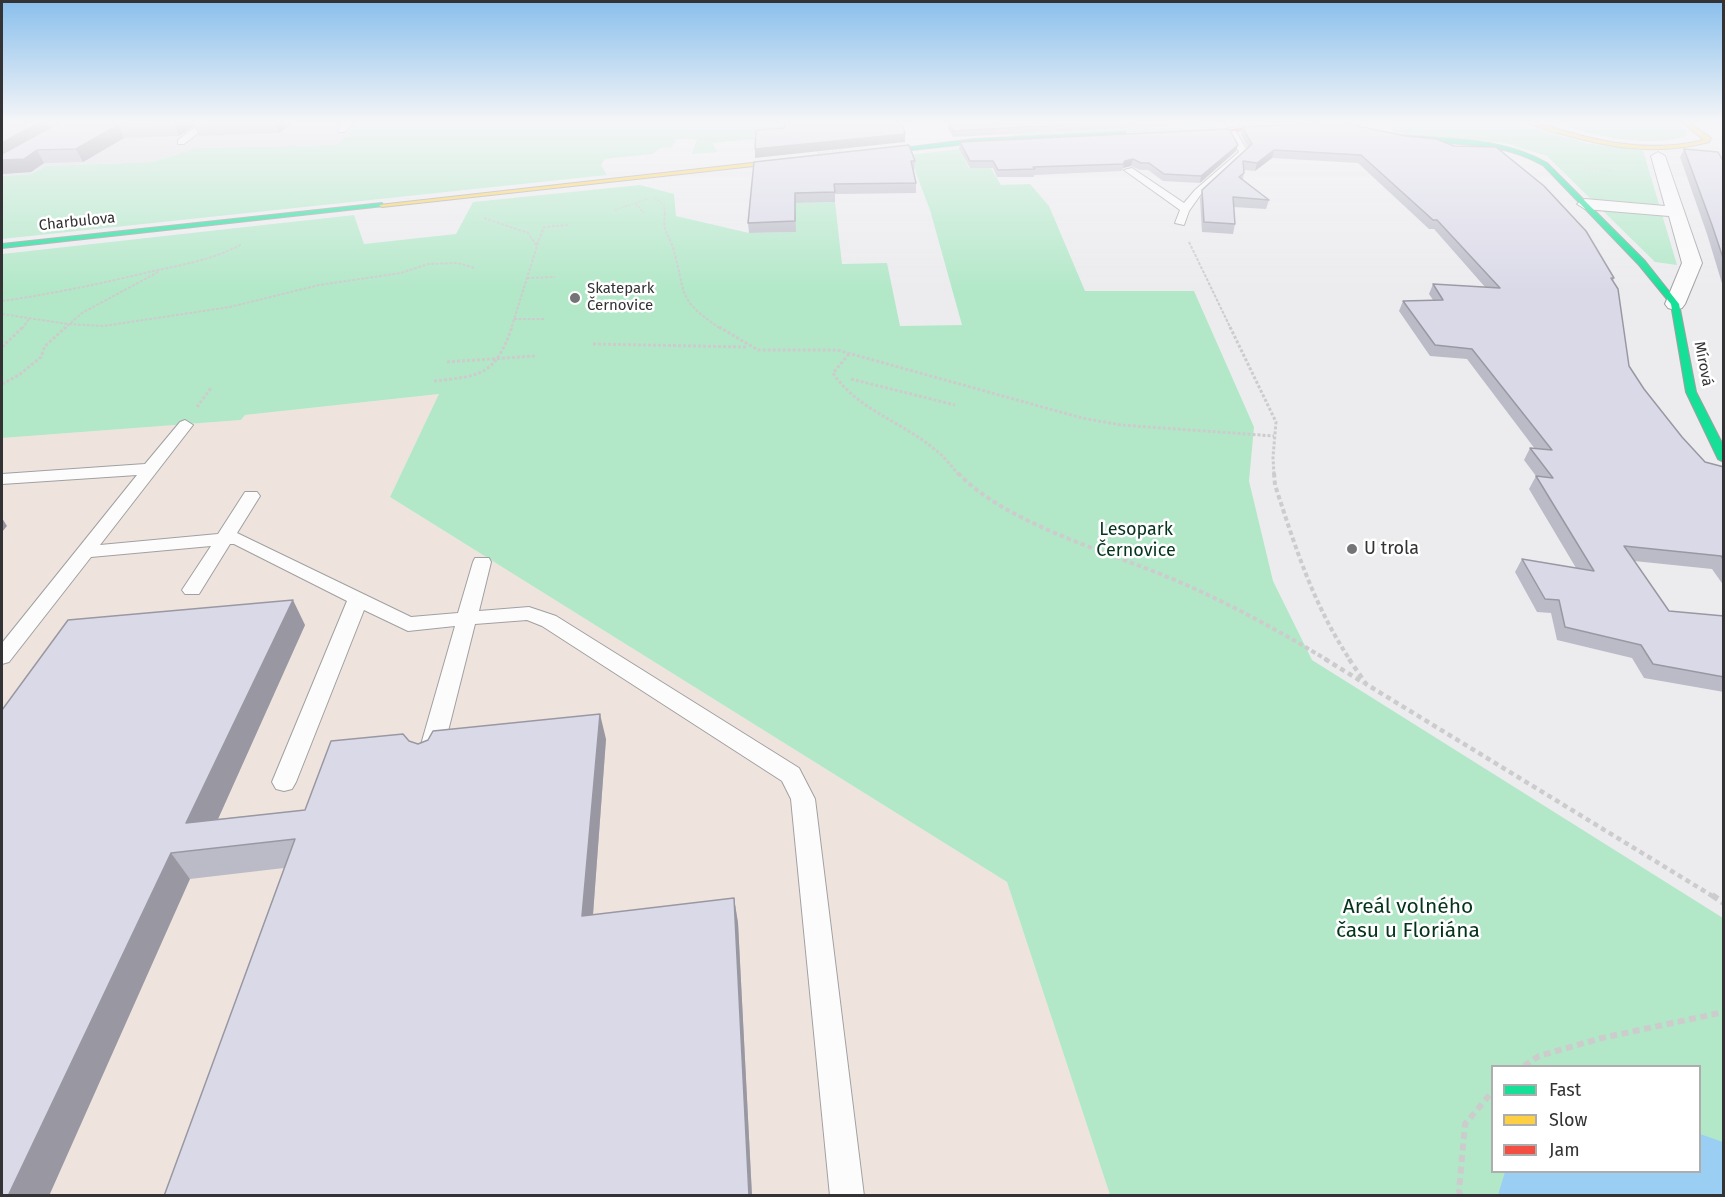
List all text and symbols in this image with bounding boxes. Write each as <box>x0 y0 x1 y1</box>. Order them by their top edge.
street label: Charbulova <box>38 209 116 235</box>
place label: Skatepark Černovice <box>587 280 655 315</box>
marker: Skatepark Černovice <box>568 291 582 305</box>
street label: Mírová <box>1690 340 1716 388</box>
park label: Lesopark Černovice <box>1096 519 1176 562</box>
place label: U trola <box>1364 538 1419 560</box>
marker: U trola <box>1345 542 1359 556</box>
park label: Areál volného času u Floriána <box>1336 894 1480 944</box>
legend <box>1491 1065 1701 1173</box>
text: Fast <box>1549 1079 1581 1101</box>
text: Slow <box>1549 1109 1587 1131</box>
text: Jam <box>1549 1139 1580 1161</box>

